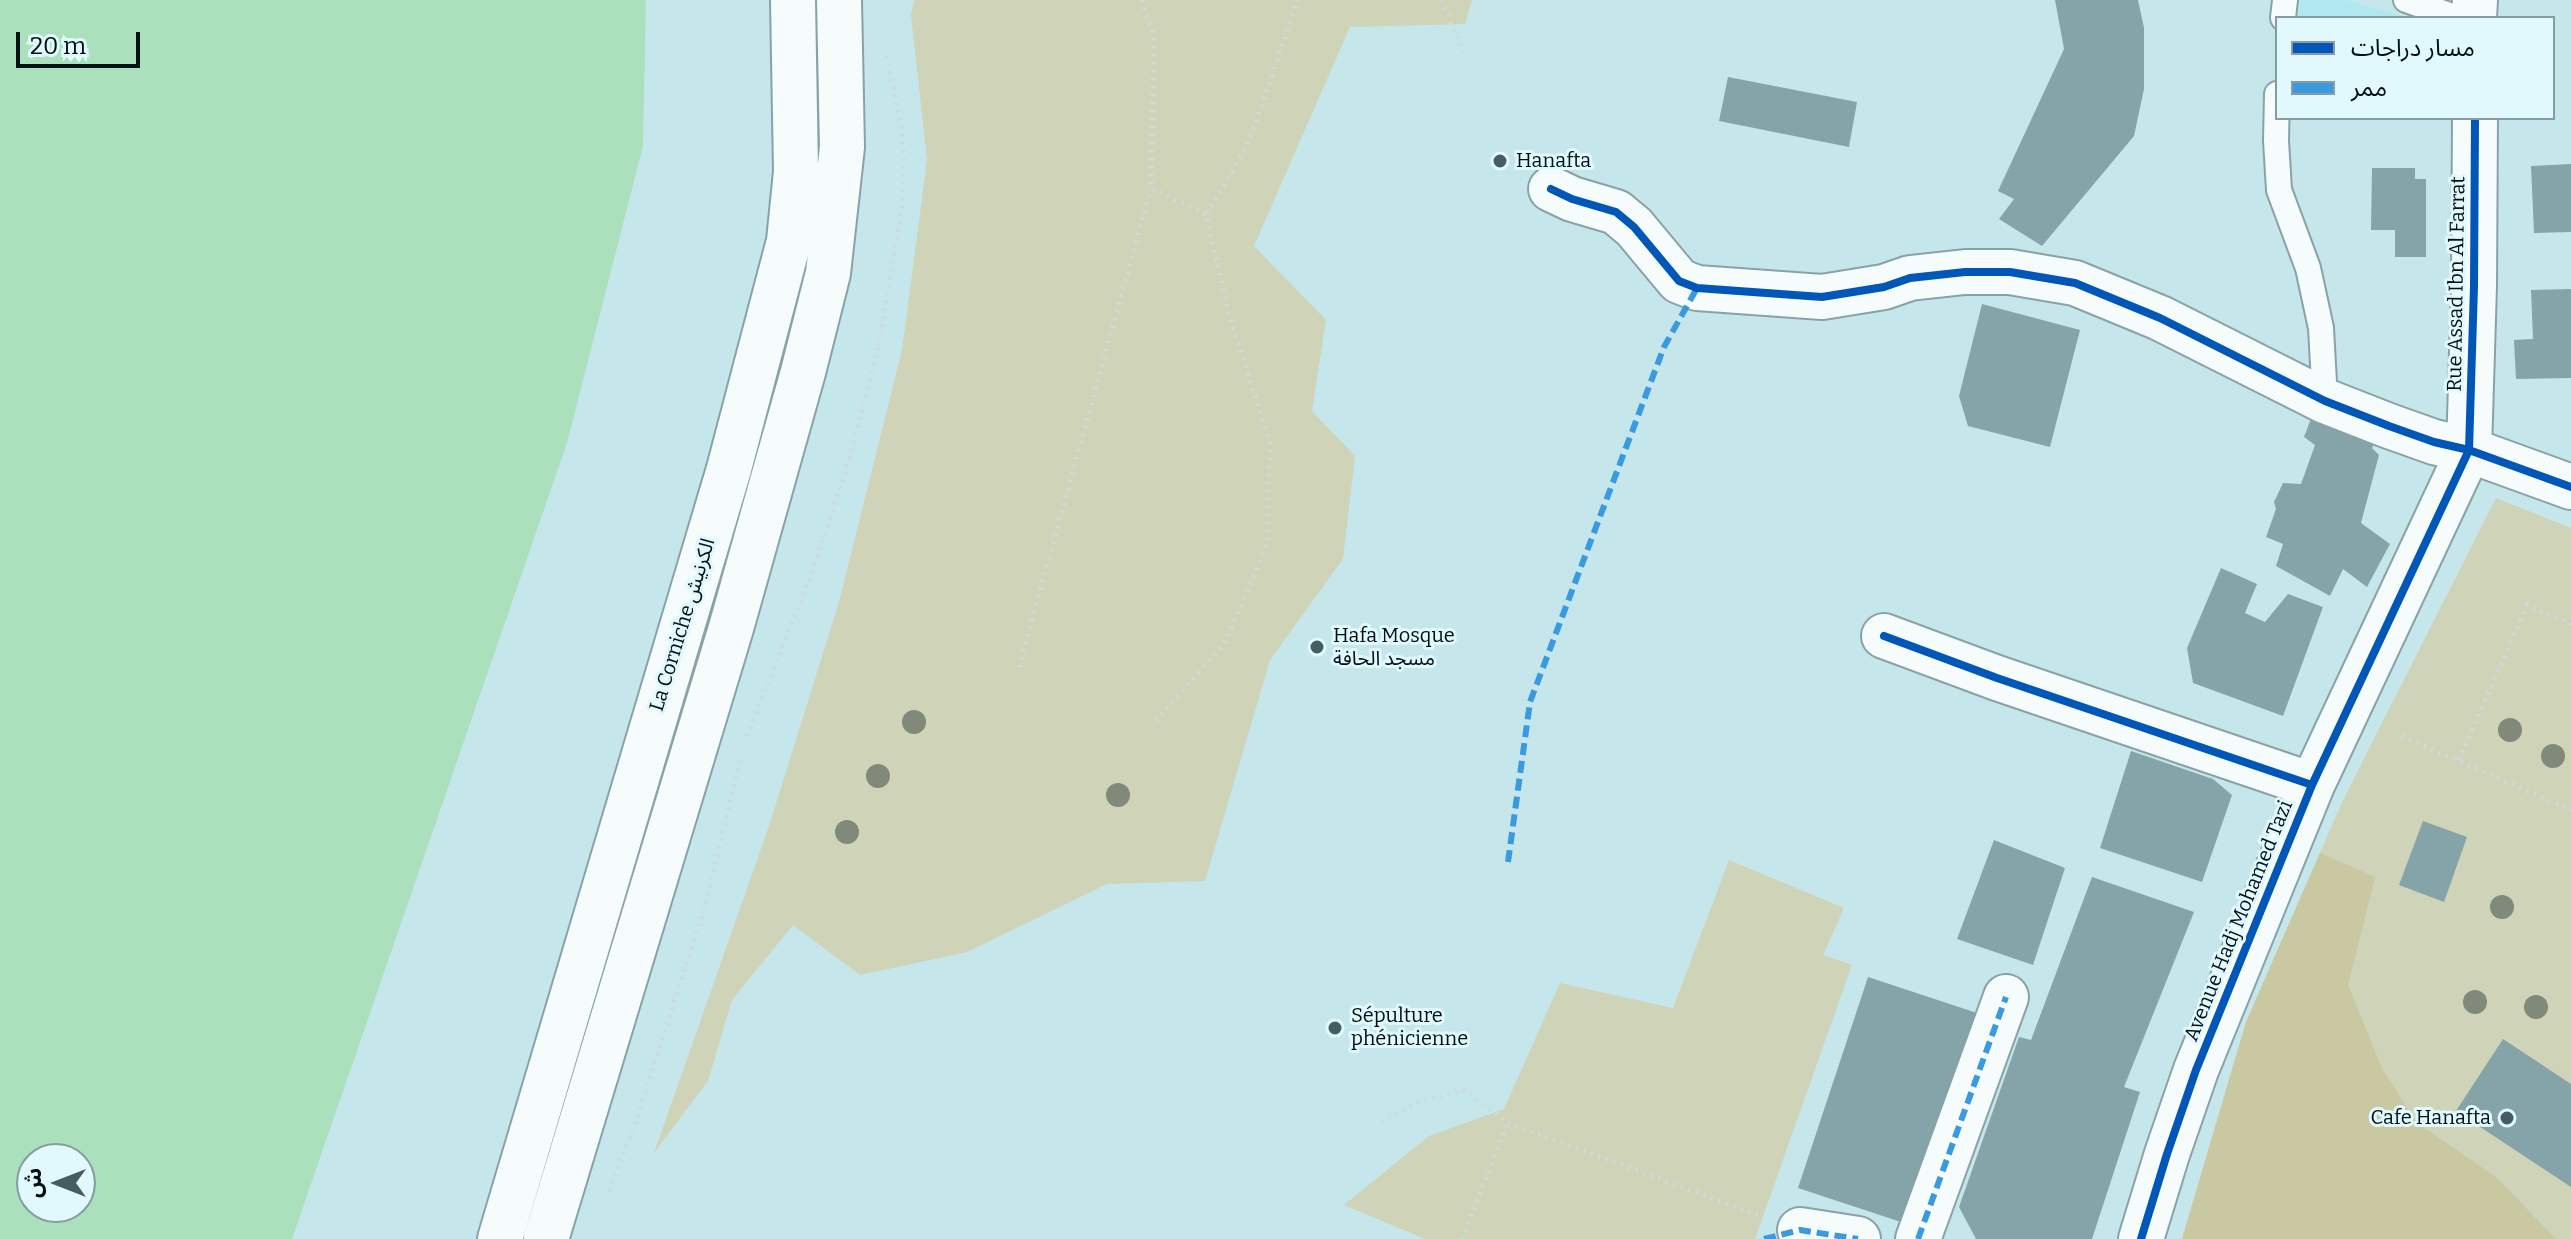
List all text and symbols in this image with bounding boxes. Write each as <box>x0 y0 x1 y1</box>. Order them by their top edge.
scale bar <box>20 16 144 66</box>
legend <box>2275 16 2555 120</box>
text: 20 m <box>30 32 86 60</box>
text: مسار دراجات <box>2351 34 2475 62</box>
text: ممر <box>2351 74 2387 102</box>
place label: Hanafta <box>1516 149 1591 173</box>
marker: Hanafta <box>1491 152 1509 170</box>
street label: Rue Assad Ibn Al Farrat <box>2443 176 2471 392</box>
street label: La Corniche الكرنيش <box>645 536 721 714</box>
place label: Hafa Mosque مسجد الحافة <box>1333 624 1455 671</box>
marker: Hafa Mosque مسجد الحافة <box>1308 638 1326 656</box>
street label: Avenue Hadj Mohamed Tazi <box>2180 797 2298 1045</box>
place label: Sépulture phénicienne <box>1351 1004 1468 1051</box>
marker: Sépulture phénicienne <box>1326 1019 1344 1037</box>
place label: Cafe Hanafta <box>2371 1106 2491 1130</box>
marker: Cafe Hanafta <box>2498 1109 2516 1127</box>
north arrow <box>16 1143 96 1223</box>
text: ش <box>20 1168 47 1198</box>

